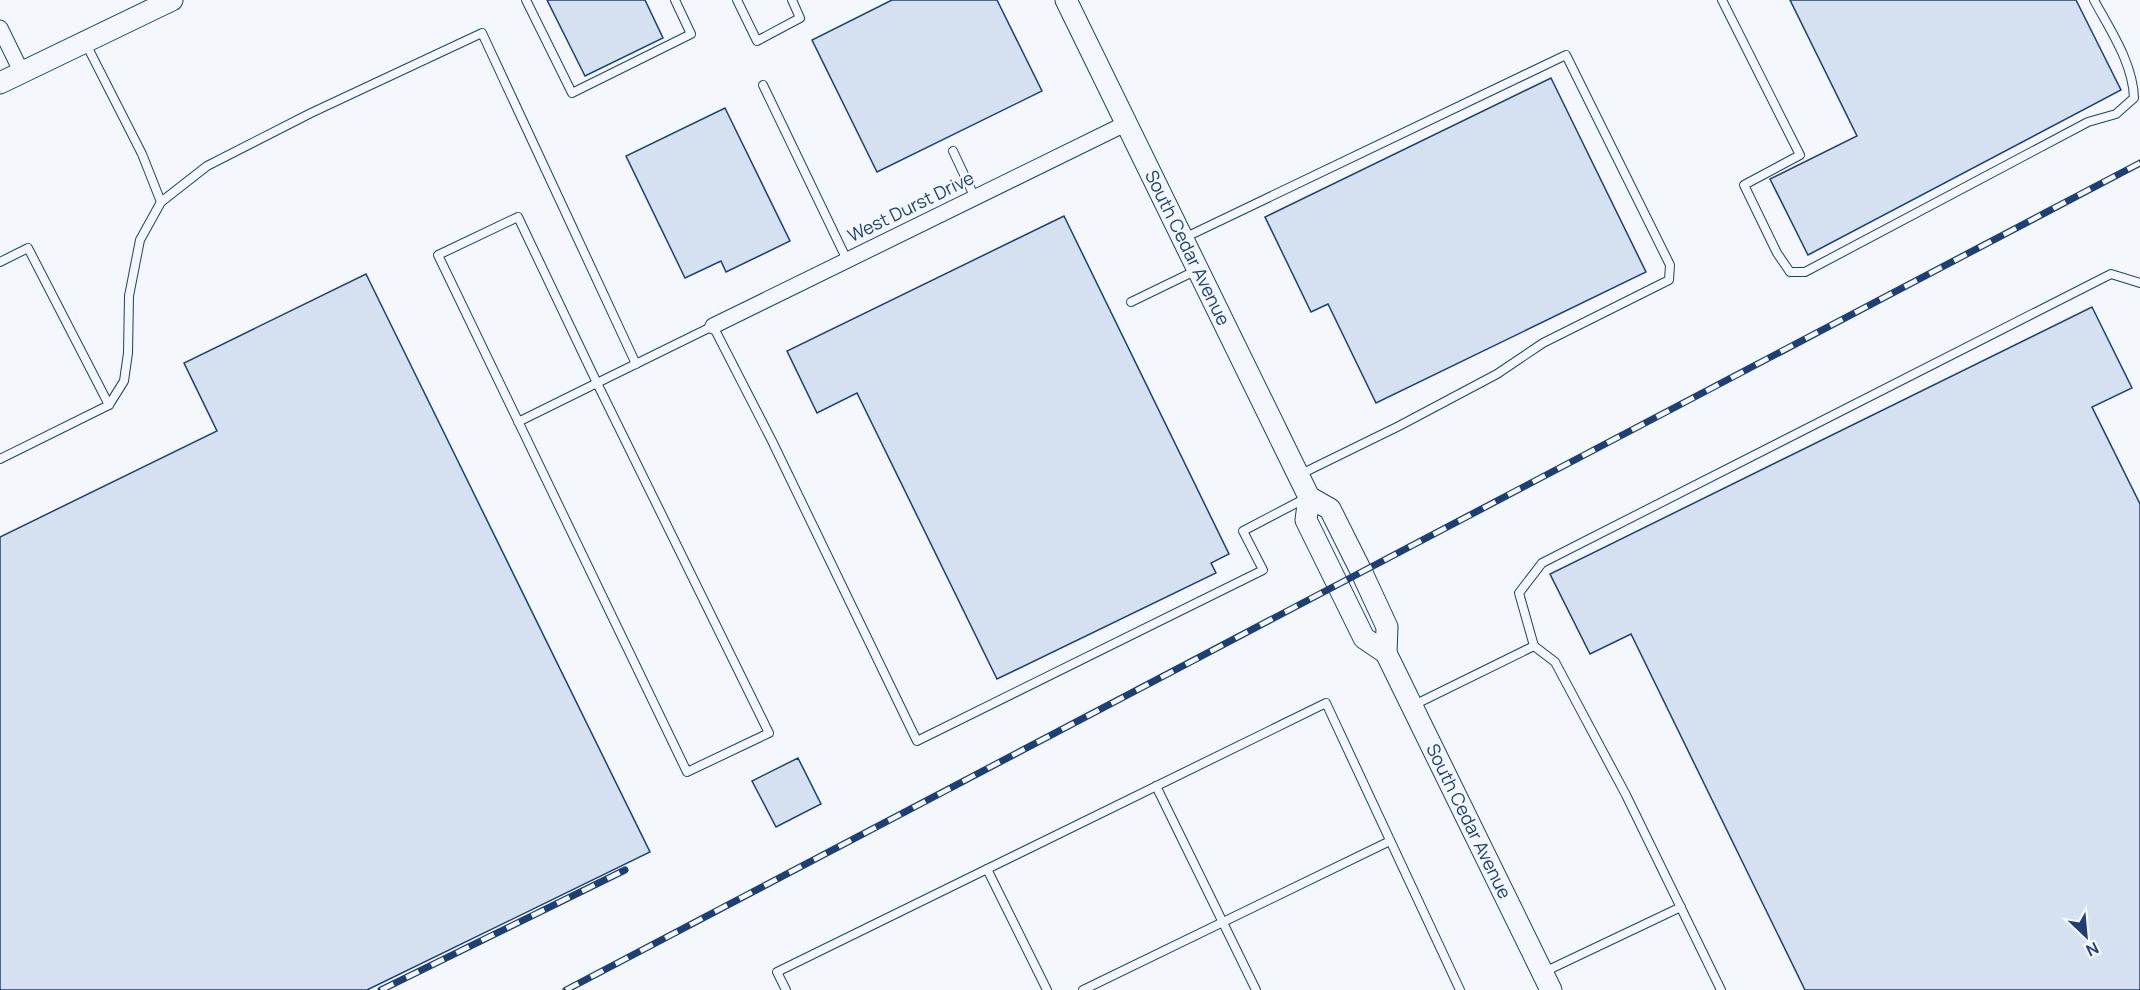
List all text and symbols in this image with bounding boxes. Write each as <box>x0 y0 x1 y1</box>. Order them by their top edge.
street label: West Durst Drive <box>843 165 978 247</box>
street label: South Cedar Avenue <box>1140 166 1236 329</box>
street label: South Cedar Avenue <box>1421 739 1517 903</box>
north arrow <box>2056 906 2116 966</box>
text: N <box>2083 937 2103 962</box>

